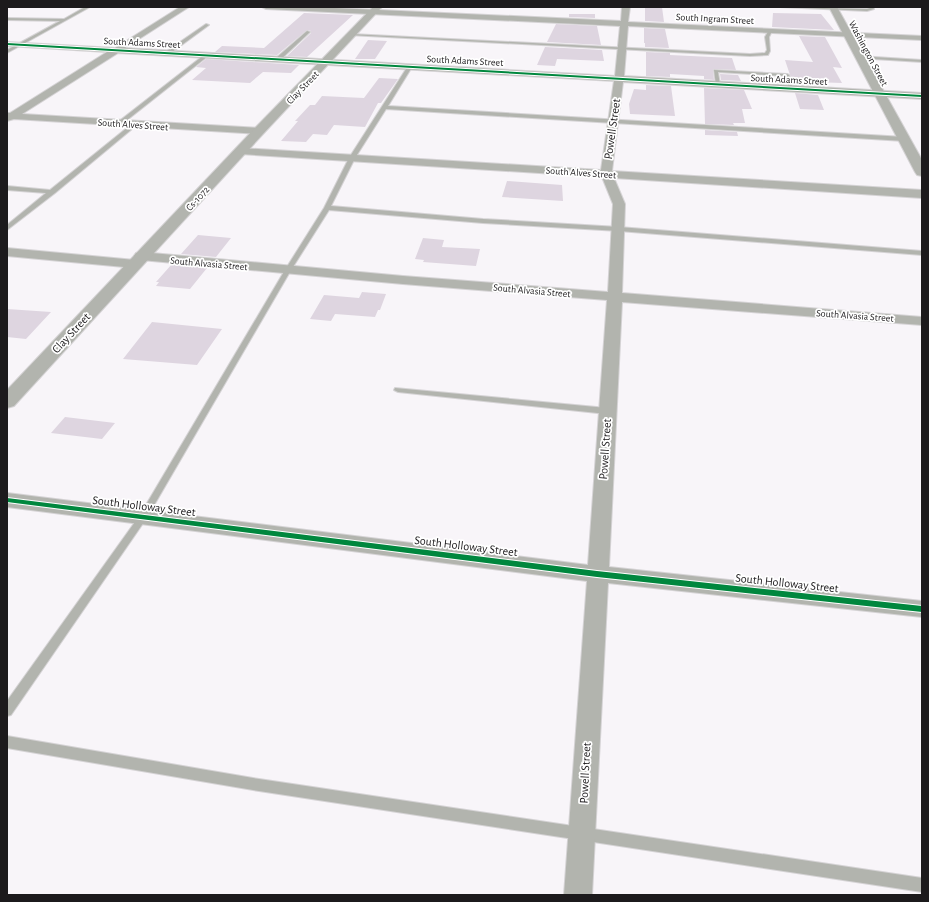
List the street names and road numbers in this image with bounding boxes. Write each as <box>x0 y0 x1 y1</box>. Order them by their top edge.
street label: South Ingram Street <box>676 12 755 26</box>
street label: Washington Street <box>847 19 890 89</box>
street label: South Adams Street <box>103 36 181 50</box>
street label: South Adams Street <box>426 54 504 68</box>
street label: Clay Street <box>285 69 321 106</box>
street label: South Adams Street <box>750 73 828 87</box>
street label: Powell Street <box>602 98 622 160</box>
street label: South Alves Street <box>97 118 169 132</box>
street label: South Alves Street <box>545 166 617 180</box>
street label: Cs-1072 <box>184 184 212 213</box>
street label: South Alvasia Street <box>170 256 249 272</box>
street label: South Alvasia Street <box>493 283 572 299</box>
street label: South Alvasia Street <box>816 308 895 324</box>
street label: Clay Street <box>50 311 93 356</box>
street label: Powell Street <box>597 418 613 480</box>
street label: South Holloway Street <box>92 494 196 519</box>
street label: South Holloway Street <box>414 534 518 559</box>
street label: South Holloway Street <box>735 572 839 595</box>
street label: Powell Street <box>577 742 593 804</box>

